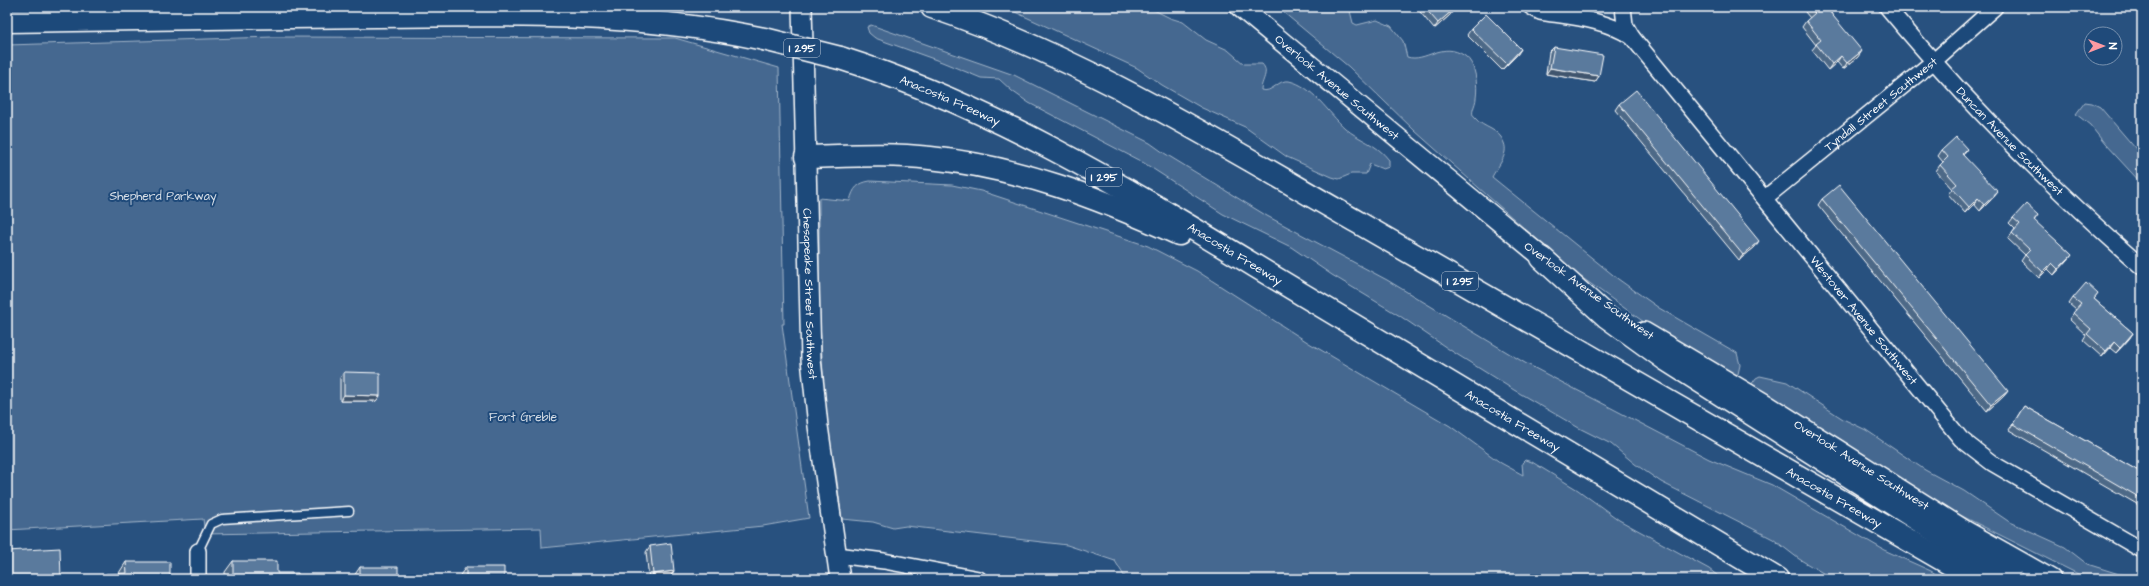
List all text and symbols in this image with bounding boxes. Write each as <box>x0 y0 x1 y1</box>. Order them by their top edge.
north arrow <box>2083 26 2123 66</box>
street label: Overlook Avenue Southwest <box>1271 31 1403 144</box>
road number: I 295 <box>784 39 820 57</box>
text: N <box>2105 43 2120 50</box>
street label: Tyndall Street Southwest <box>1821 53 1941 155</box>
street label: Anacostia Freeway <box>897 71 1004 131</box>
street label: Duncan Avenue Southwest <box>1952 83 2067 200</box>
road number: I 295 <box>1086 168 1122 186</box>
park label: Shepherd Parkway <box>110 188 217 206</box>
street label: Chesapeake Street Southwest <box>799 208 822 381</box>
street label: Anacostia Freeway <box>1184 219 1286 290</box>
street label: Overlook Avenue Southwest <box>1520 238 1658 344</box>
street label: Westover Avenue Southwest <box>1806 252 1922 388</box>
road number: I 295 <box>1442 272 1478 290</box>
street label: Anacostia Freeway <box>1462 386 1564 457</box>
park label: Fort Greble <box>489 409 557 426</box>
street label: Overlook Avenue Southwest <box>1791 416 1933 514</box>
street label: Anacostia Freeway <box>1783 463 1886 533</box>

